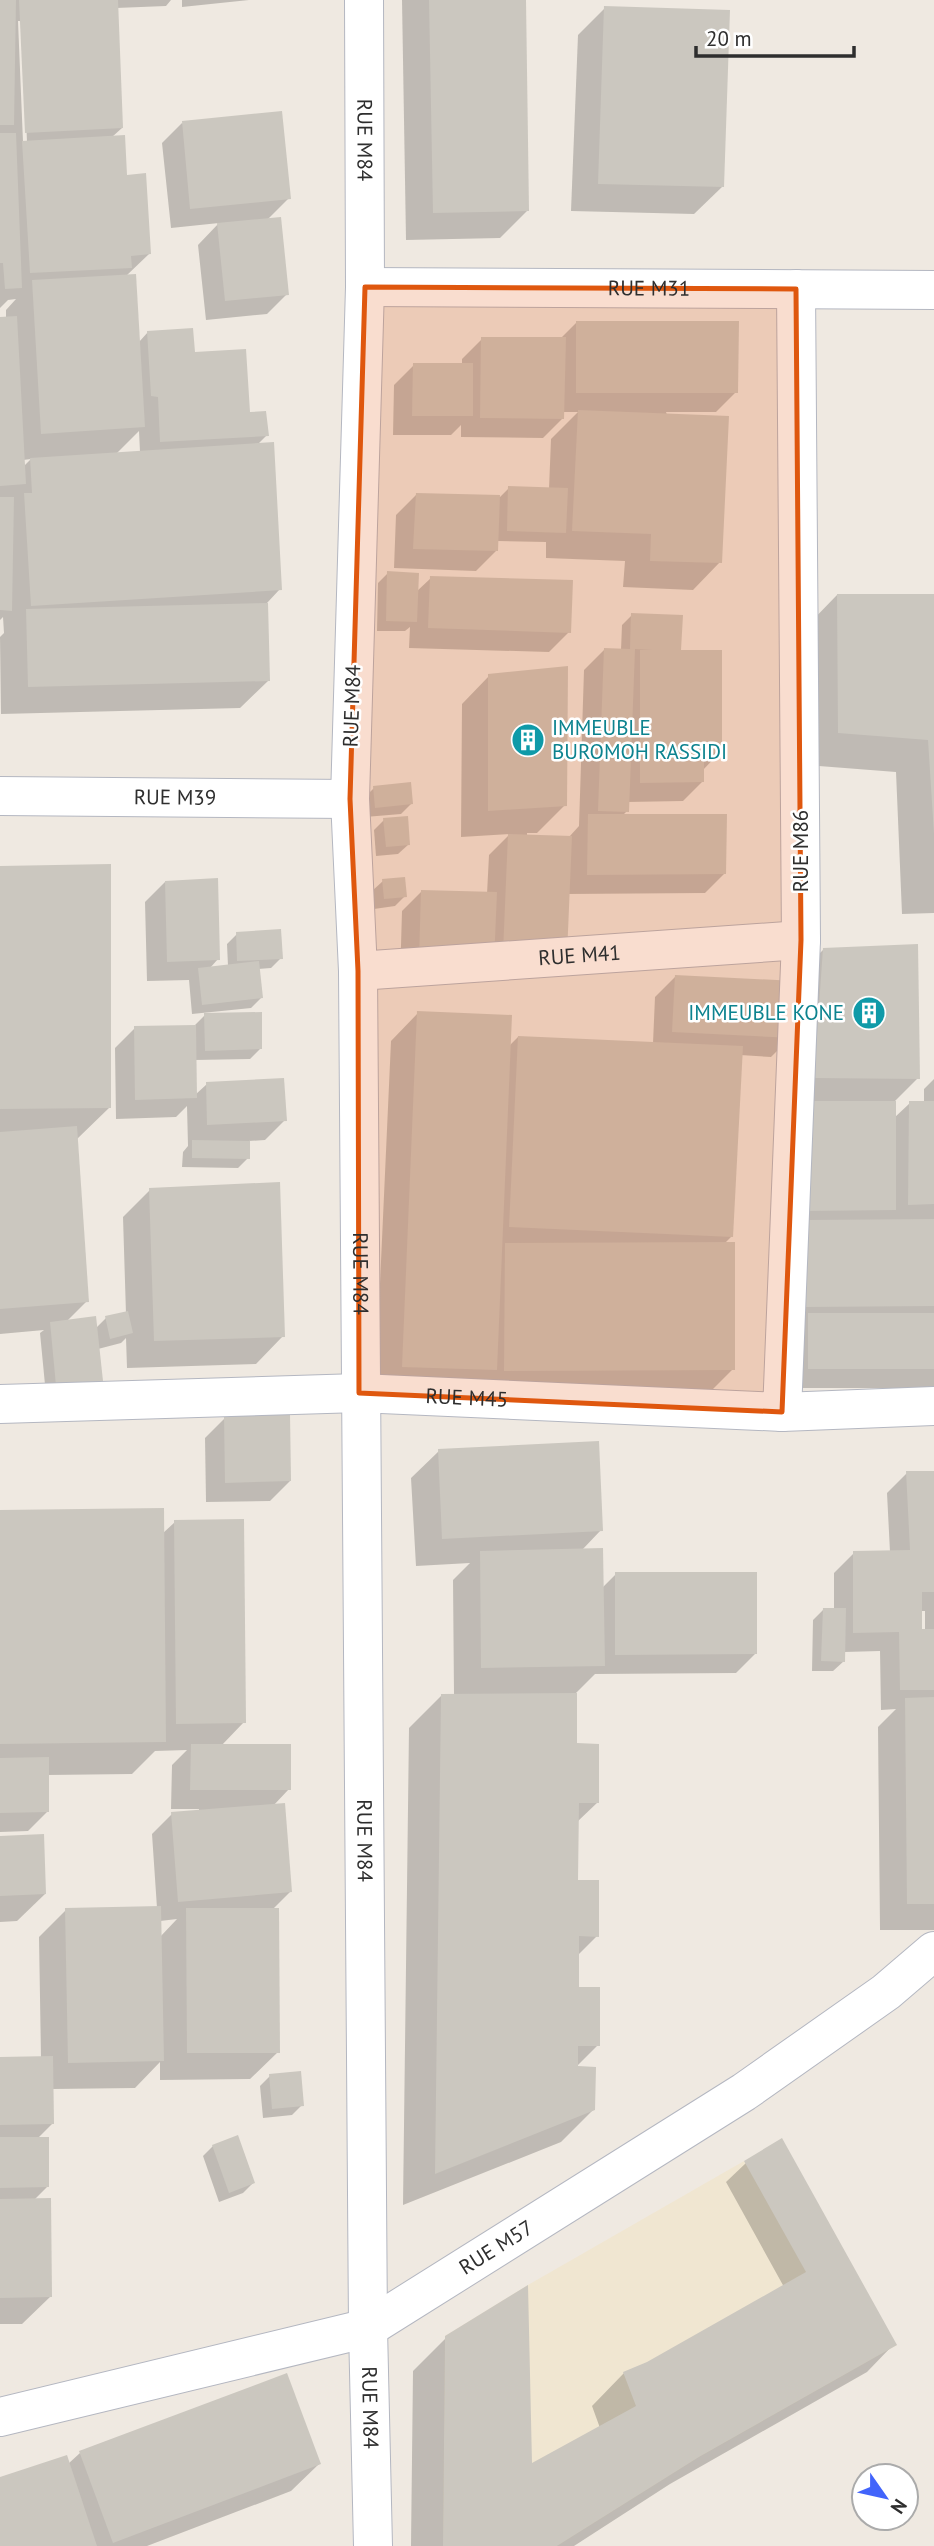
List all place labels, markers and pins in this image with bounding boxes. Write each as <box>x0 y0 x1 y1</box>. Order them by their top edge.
place label: IMMEUBLE BUROMOH RASSIDI <box>552 714 727 765</box>
building icon: IMMEUBLE BUROMOH RASSIDI <box>509 721 547 759</box>
building icon: IMMEUBLE KONE <box>850 994 888 1032</box>
place label: IMMEUBLE KONE <box>688 999 844 1026</box>

